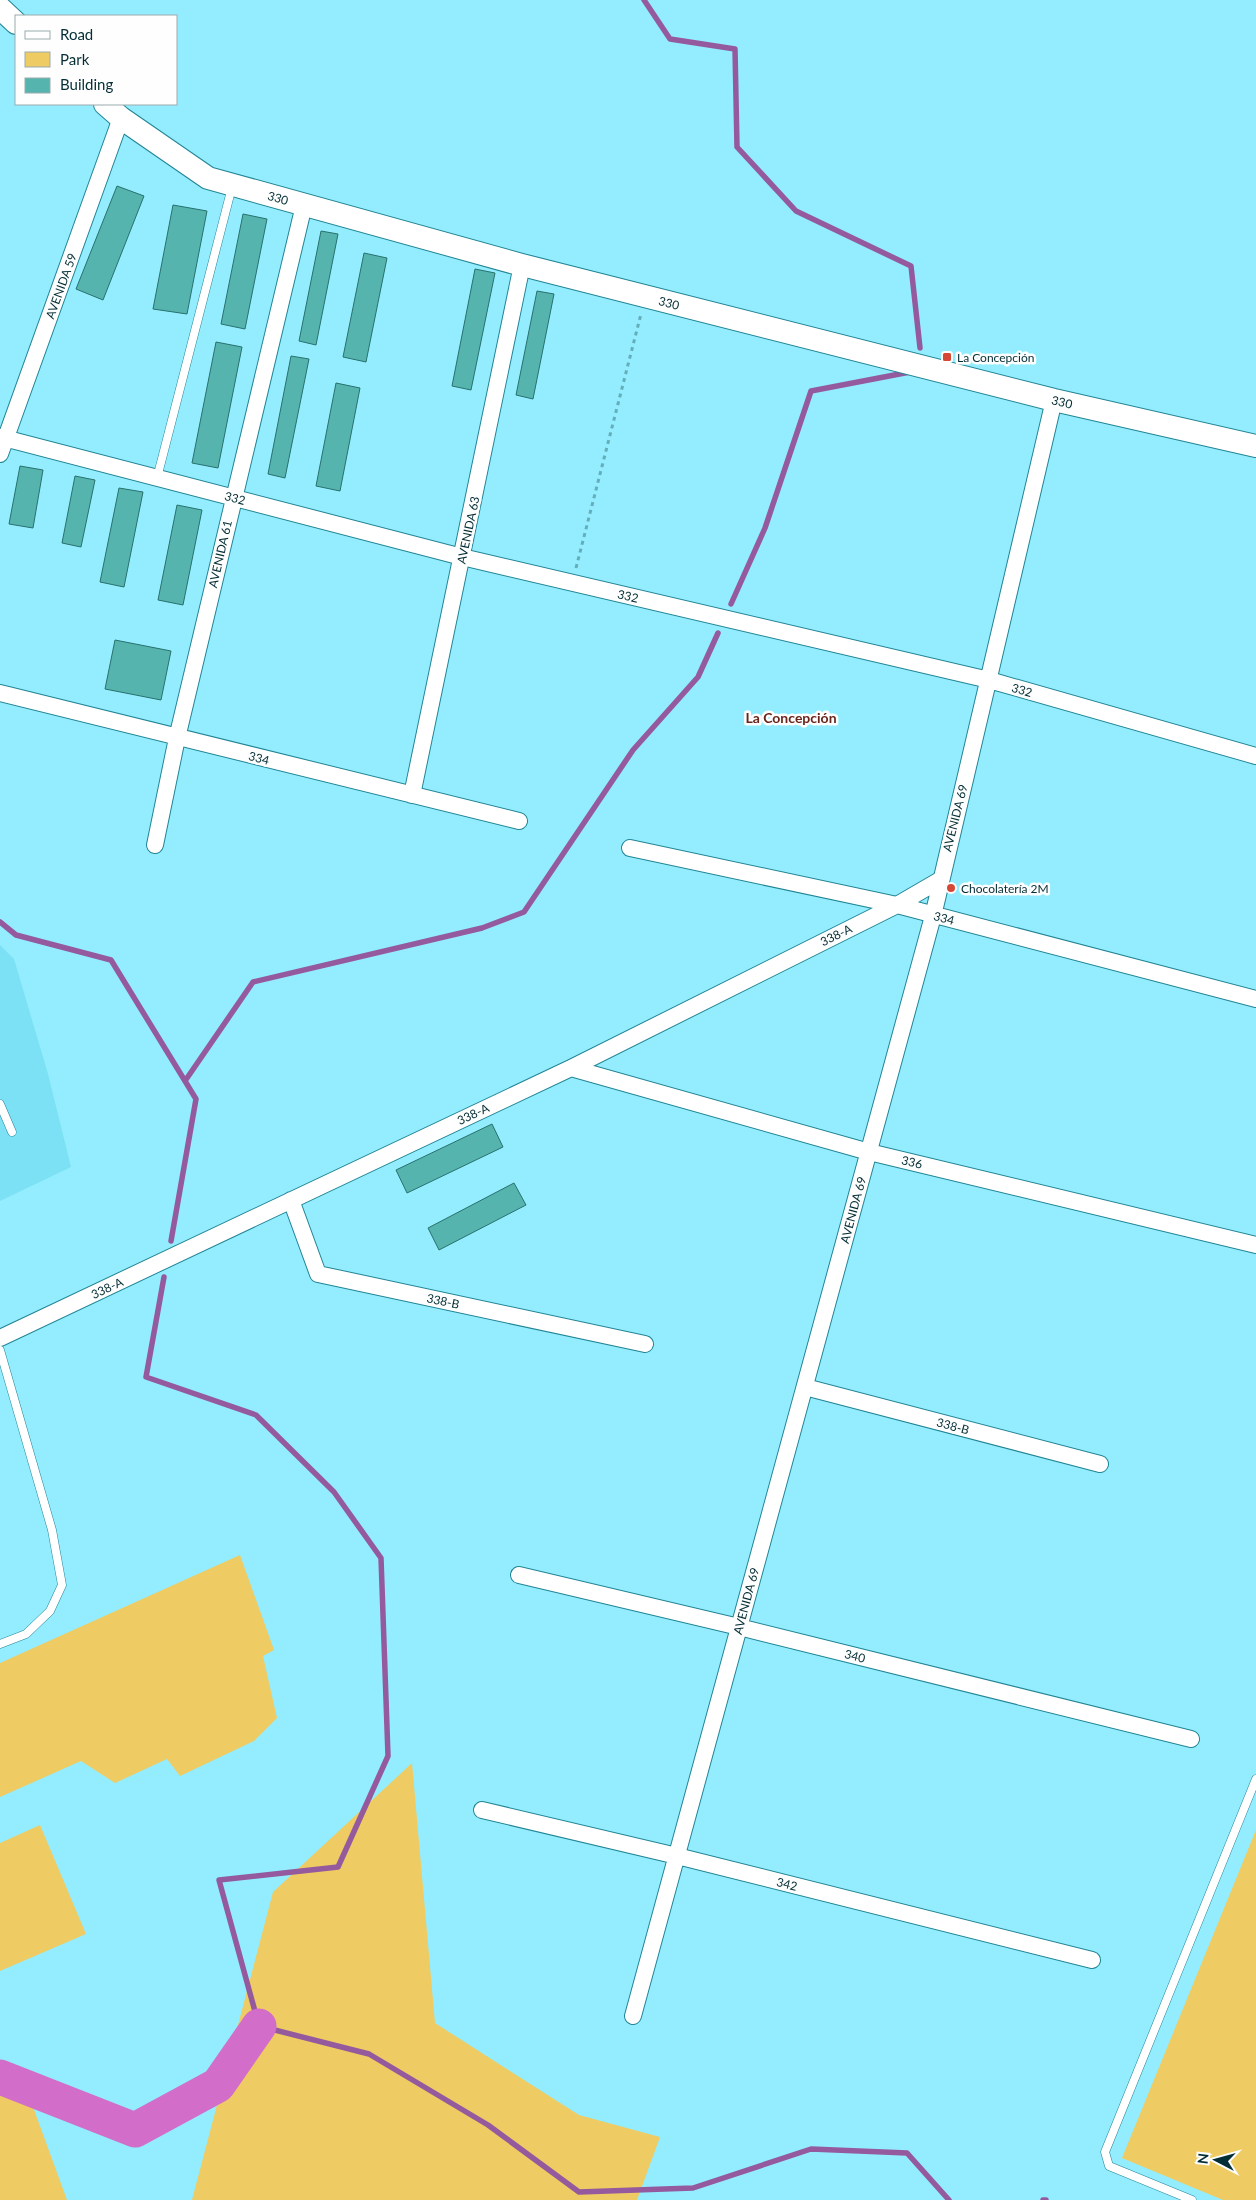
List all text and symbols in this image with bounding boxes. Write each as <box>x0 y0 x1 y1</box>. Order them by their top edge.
legend <box>15 15 178 105</box>
text: Road <box>60 25 93 43</box>
text: Park <box>60 50 90 68</box>
text: Building <box>60 75 113 93</box>
street label: 330 <box>266 188 290 208</box>
street label: AVENIDA 59 <box>42 251 80 321</box>
street label: 330 <box>657 293 681 313</box>
place label: La Concepción <box>957 350 1034 365</box>
marker: La Concepción <box>941 351 953 363</box>
street label: 330 <box>1050 392 1074 412</box>
street label: 332 <box>223 488 247 508</box>
street label: AVENIDA 63 <box>454 495 482 565</box>
street label: AVENIDA 61 <box>205 519 235 589</box>
street label: 332 <box>616 586 640 606</box>
street label: 332 <box>1010 680 1034 700</box>
district label: La Concepción <box>745 709 837 726</box>
street label: 334 <box>247 748 271 768</box>
street label: AVENIDA 69 <box>939 783 971 853</box>
place label: Chocolatería 2M <box>961 881 1049 896</box>
marker: Chocolatería 2M <box>945 882 957 894</box>
street label: 334 <box>932 908 956 928</box>
street label: 338-A <box>818 921 855 949</box>
street label: 338-A <box>455 1100 492 1128</box>
street label: 336 <box>900 1152 924 1172</box>
street label: AVENIDA 69 <box>837 1175 869 1245</box>
street label: 338-A <box>89 1274 126 1302</box>
street label: 338-B <box>425 1290 461 1312</box>
street label: 338-B <box>935 1414 971 1438</box>
street label: AVENIDA 69 <box>730 1566 762 1636</box>
street label: 340 <box>843 1646 867 1666</box>
street label: 342 <box>775 1874 799 1894</box>
north arrow <box>1191 2135 1241 2185</box>
text: N <box>1194 2152 1212 2165</box>

